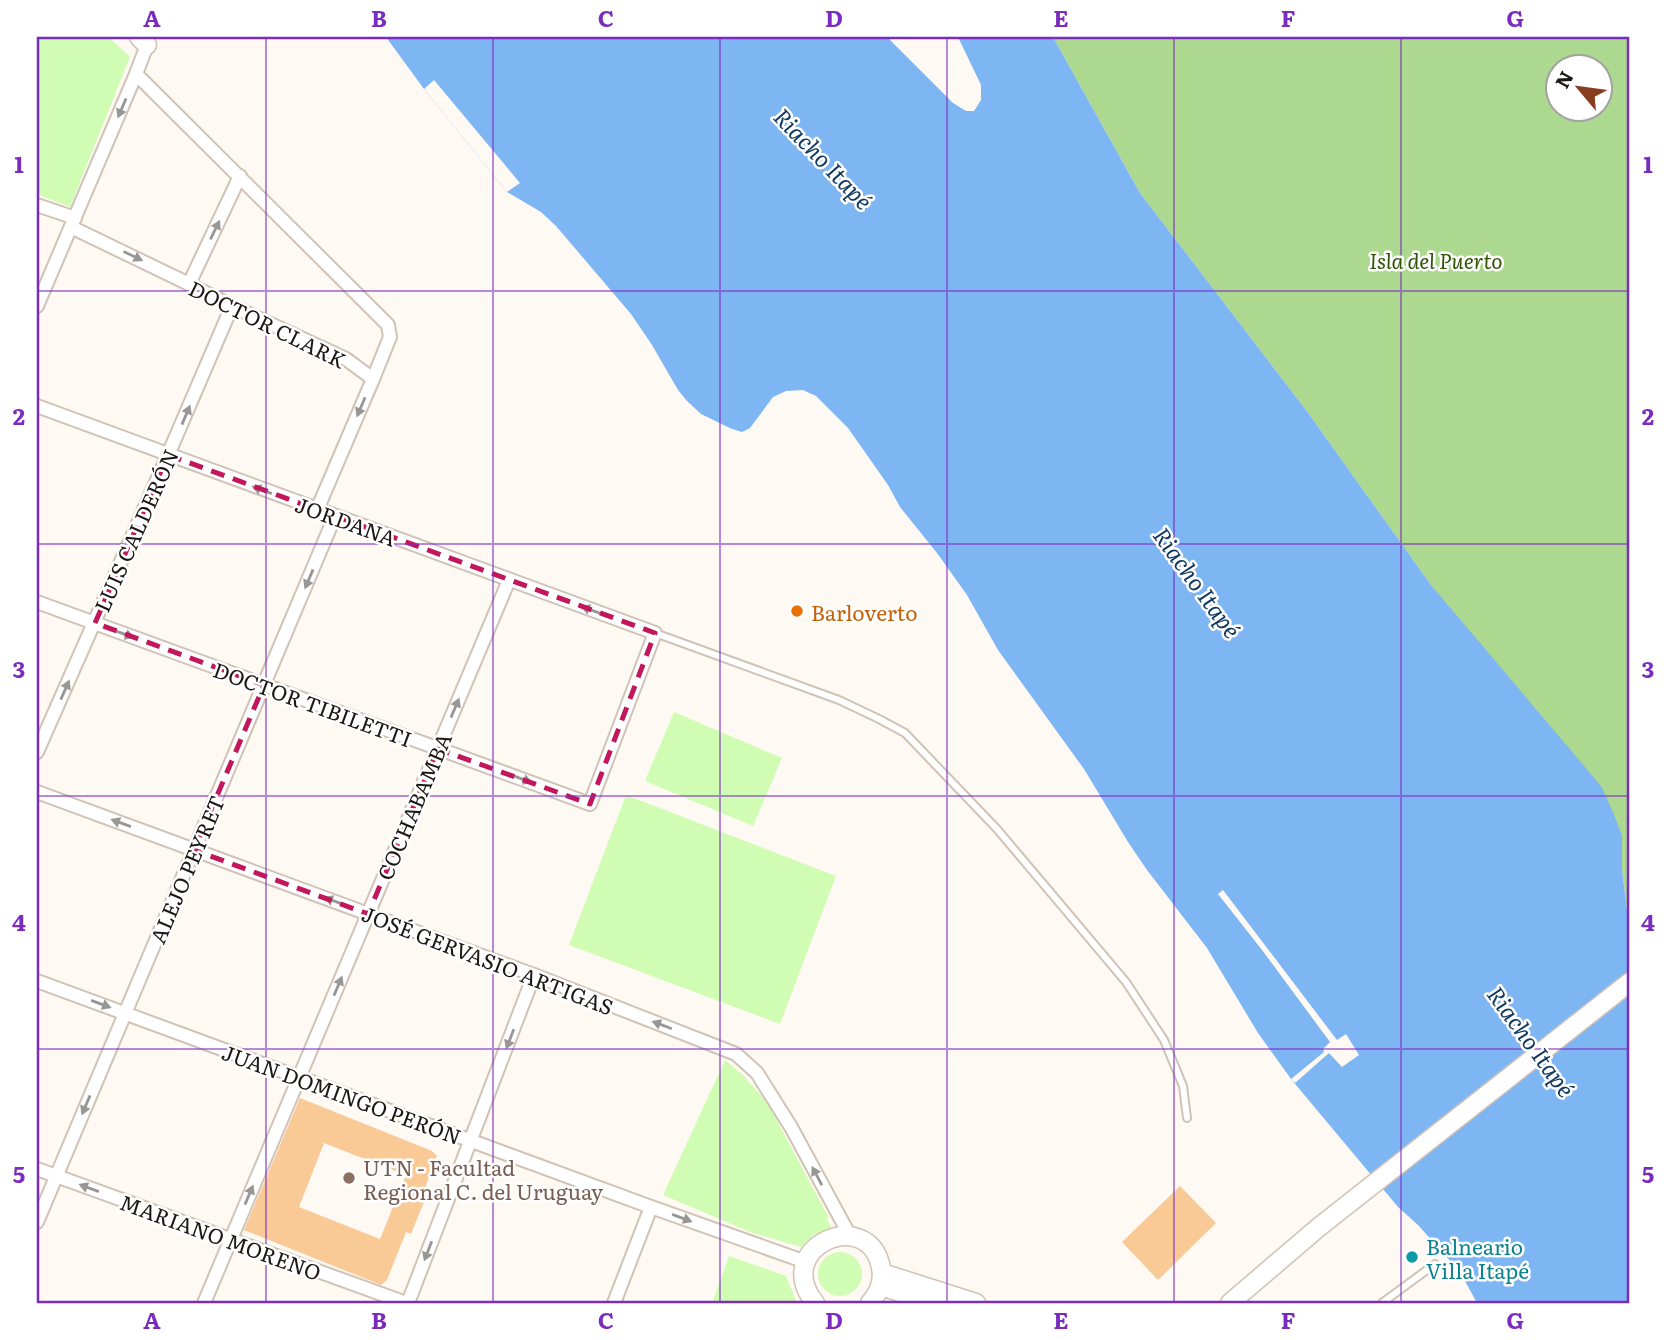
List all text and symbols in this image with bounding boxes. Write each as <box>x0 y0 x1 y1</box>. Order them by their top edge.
text: A <box>143 0 161 34</box>
text: B <box>371 0 387 34</box>
text: C <box>598 0 614 34</box>
text: D <box>825 0 843 34</box>
text: E <box>1053 0 1069 34</box>
text: F <box>1281 0 1296 34</box>
text: G <box>1506 0 1524 34</box>
north arrow <box>1544 52 1614 122</box>
text: N <box>1547 65 1579 93</box>
one-way arrow <box>116 98 128 118</box>
water label: Riacho Itapé <box>767 99 881 217</box>
text: 1 <box>14 146 24 180</box>
text: 1 <box>1643 146 1653 180</box>
one-way arrow <box>209 220 220 240</box>
park label: Isla del Puerto <box>1369 244 1503 275</box>
one-way arrow <box>123 251 143 262</box>
street label: DOCTOR CLARK <box>184 271 352 375</box>
one-way arrow <box>355 397 367 417</box>
text: 2 <box>13 398 25 432</box>
text: 2 <box>1642 398 1654 432</box>
one-way arrow <box>180 404 191 425</box>
street label: LUIS CALDERÓN <box>85 444 185 616</box>
one-way arrow <box>252 484 273 495</box>
street label: JORDANA <box>291 487 401 553</box>
water label: Riacho Itapé <box>1146 519 1250 645</box>
one-way arrow <box>303 569 314 590</box>
place label: Barloverto <box>811 596 918 627</box>
marker: Barloverto <box>789 603 805 619</box>
one-way arrow <box>580 604 601 615</box>
one-way arrow <box>113 629 134 640</box>
text: 3 <box>13 651 25 685</box>
text: 3 <box>1642 651 1654 685</box>
street label: DOCTOR TIBILETTI <box>209 653 417 753</box>
one-way arrow <box>59 680 71 700</box>
one-way arrow <box>450 698 461 719</box>
street label: COCHABAMBA <box>368 727 458 884</box>
one-way arrow <box>511 774 532 785</box>
street label: ALEJO PEYRET <box>141 790 231 948</box>
one-way arrow <box>110 817 131 828</box>
one-way arrow <box>324 896 345 907</box>
street label: JOSÉ GERVASIO ARTIGAS <box>358 897 618 1021</box>
text: 4 <box>12 904 26 938</box>
text: 4 <box>1641 904 1655 938</box>
one-way arrow <box>333 975 344 996</box>
water label: Riacho Itapé <box>1480 978 1584 1104</box>
one-way arrow <box>90 999 111 1010</box>
one-way arrow <box>651 1020 672 1031</box>
one-way arrow <box>504 1028 515 1049</box>
street label: JUAN DOMINGO PERÓN <box>218 1035 466 1151</box>
one-way arrow <box>81 1094 92 1115</box>
place label: UTN - Facultad Regional C. del Uruguay <box>363 1151 604 1206</box>
text: 5 <box>13 1156 25 1190</box>
text: 5 <box>1642 1156 1654 1190</box>
one-way arrow <box>812 1166 823 1186</box>
marker: UTN - Facultad Regional C. del Uruguay <box>341 1170 357 1186</box>
one-way arrow <box>78 1182 99 1193</box>
one-way arrow <box>244 1184 255 1205</box>
street label: MARIANO MORENO <box>116 1185 326 1287</box>
one-way arrow <box>672 1213 693 1224</box>
place label: Balneario Villa Itapé <box>1426 1230 1529 1285</box>
one-way arrow <box>422 1241 433 1262</box>
marker: Balneario Villa Itapé <box>1404 1249 1420 1265</box>
text: A <box>143 1302 161 1336</box>
text: B <box>371 1302 387 1336</box>
text: C <box>598 1302 614 1336</box>
text: D <box>825 1302 843 1336</box>
text: E <box>1053 1302 1069 1336</box>
text: F <box>1281 1302 1296 1336</box>
text: G <box>1506 1302 1524 1336</box>

